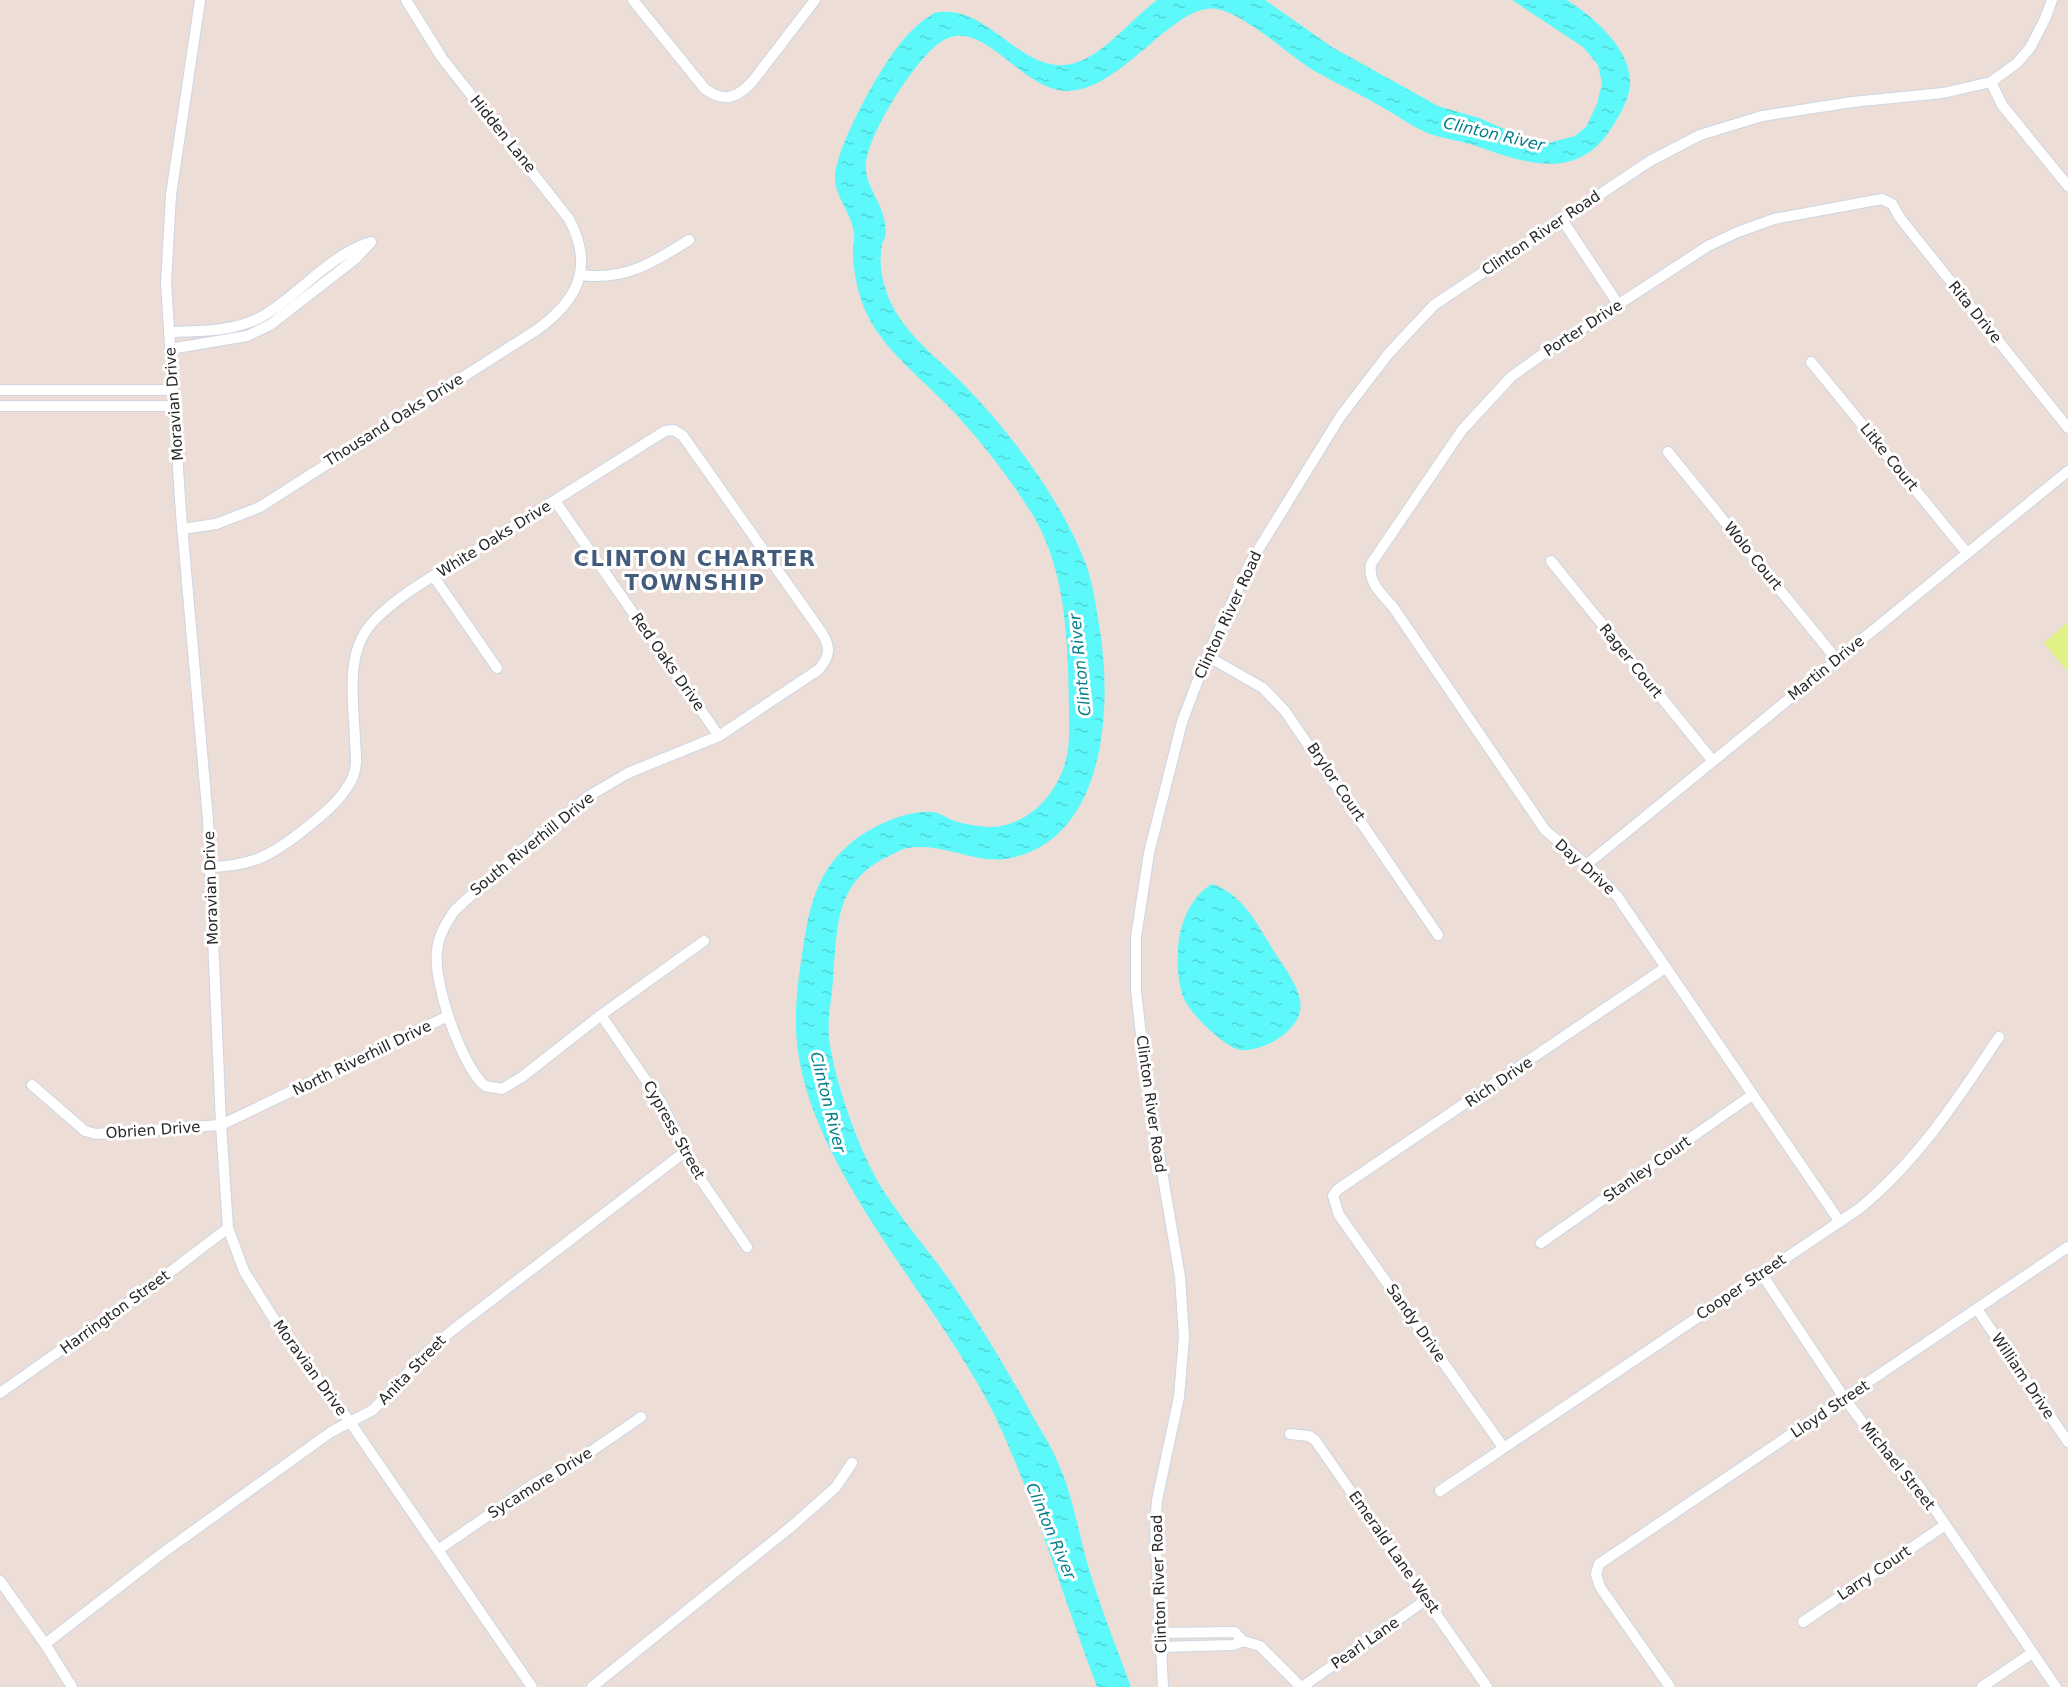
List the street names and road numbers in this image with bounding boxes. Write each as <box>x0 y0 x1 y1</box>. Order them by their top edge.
street label: Hidden Lane <box>466 92 540 176</box>
street label: Clinton River Road <box>1478 187 1604 279</box>
street label: Rita Drive <box>1945 277 2005 347</box>
street label: Porter Drive <box>1540 296 1626 360</box>
street label: Moravian Drive <box>161 347 187 461</box>
street label: Thousand Oaks Drive <box>320 370 467 471</box>
street label: Litke Court <box>1856 420 1922 495</box>
street label: White Oaks Drive <box>434 497 554 581</box>
street label: Wolo Court <box>1720 518 1786 594</box>
street label: Clinton River Road <box>1190 548 1266 682</box>
street label: Red Oaks Drive <box>627 610 709 714</box>
street label: Rager Court <box>1596 620 1666 702</box>
street label: Martin Drive <box>1784 632 1868 704</box>
street label: Brylor Court <box>1303 739 1369 825</box>
street label: South Riverhill Drive <box>467 789 597 899</box>
street label: Moravian Drive <box>200 831 222 945</box>
street label: Day Drive <box>1551 835 1619 899</box>
street label: North Riverhill Drive <box>290 1017 434 1099</box>
street label: Clinton River Road <box>1132 1034 1170 1174</box>
street label: Rich Drive <box>1462 1053 1536 1111</box>
street label: Cypress Street <box>639 1078 709 1183</box>
street label: Obrien Drive <box>105 1118 201 1142</box>
street label: Stanley Court <box>1600 1132 1694 1206</box>
street label: Cooper Street <box>1693 1250 1789 1324</box>
street label: Harrington Street <box>57 1266 173 1358</box>
street label: Sandy Drive <box>1382 1280 1450 1366</box>
street label: Moravian Drive <box>269 1317 351 1419</box>
street label: William Drive <box>1988 1330 2058 1422</box>
street label: Anita Street <box>374 1332 450 1408</box>
street label: Lloyd Street <box>1787 1376 1873 1442</box>
street label: Michael Street <box>1857 1418 1939 1514</box>
street label: Sycamore Drive <box>485 1444 595 1522</box>
street label: Emerald Lane West <box>1345 1487 1443 1617</box>
street label: Clinton River Road <box>1148 1514 1170 1654</box>
street label: Larry Court <box>1834 1542 1914 1604</box>
street label: Pearl Lane <box>1328 1613 1402 1673</box>

